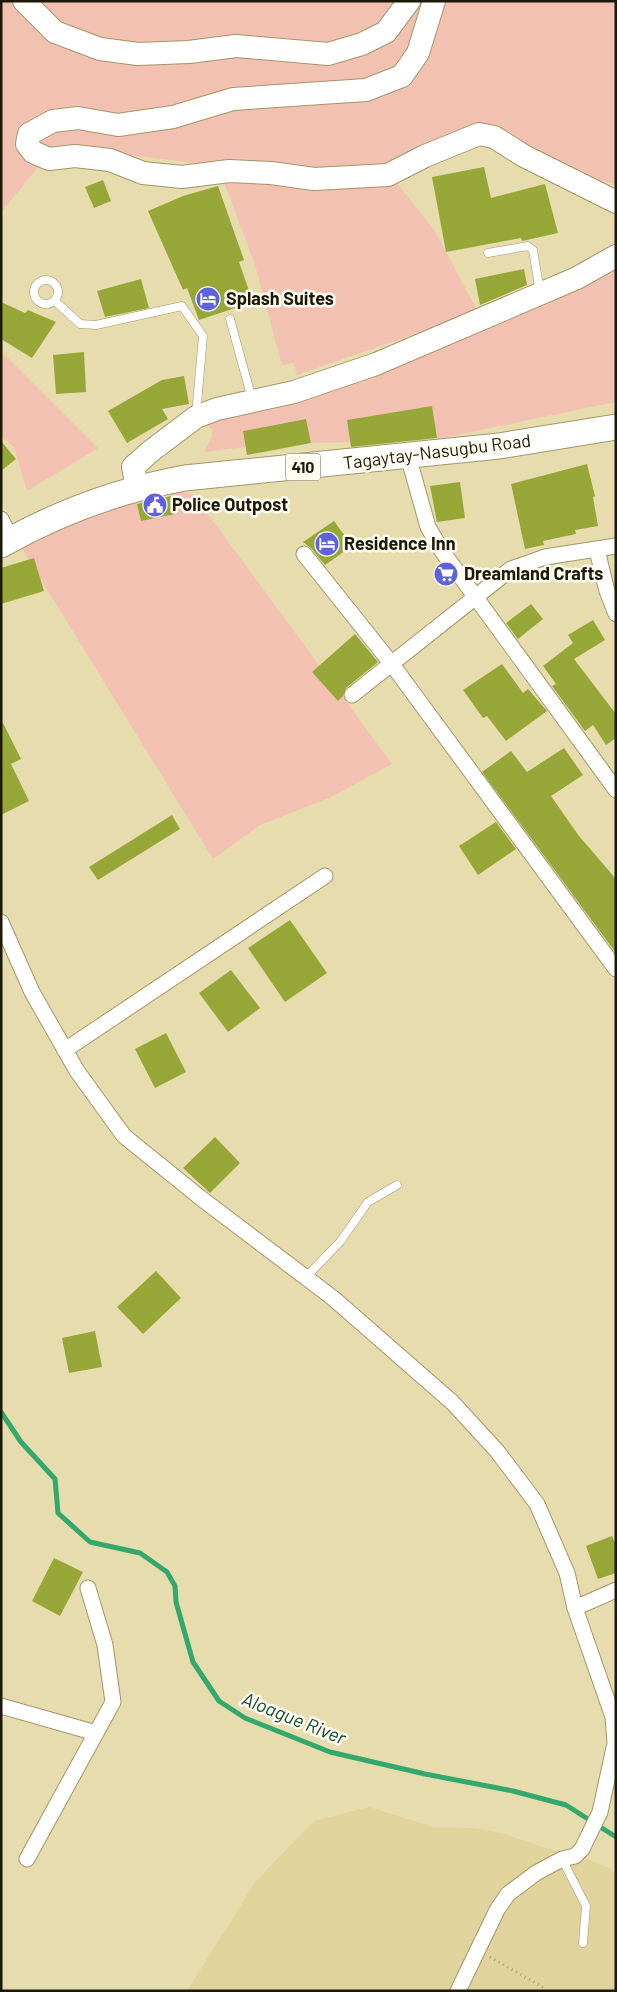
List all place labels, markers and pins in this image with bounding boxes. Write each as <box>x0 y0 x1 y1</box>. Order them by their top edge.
hotel icon: Splash Suites <box>195 286 221 312</box>
place label: Splash Suites <box>226 287 334 309</box>
public building icon: Police Outpost <box>142 492 168 518</box>
place label: Police Outpost <box>172 493 288 515</box>
hotel icon: Residence Inn <box>314 531 340 557</box>
place label: Residence Inn <box>344 532 455 554</box>
supermarket icon: Dreamland Crafts <box>433 561 459 587</box>
place label: Dreamland Crafts <box>464 562 603 584</box>

